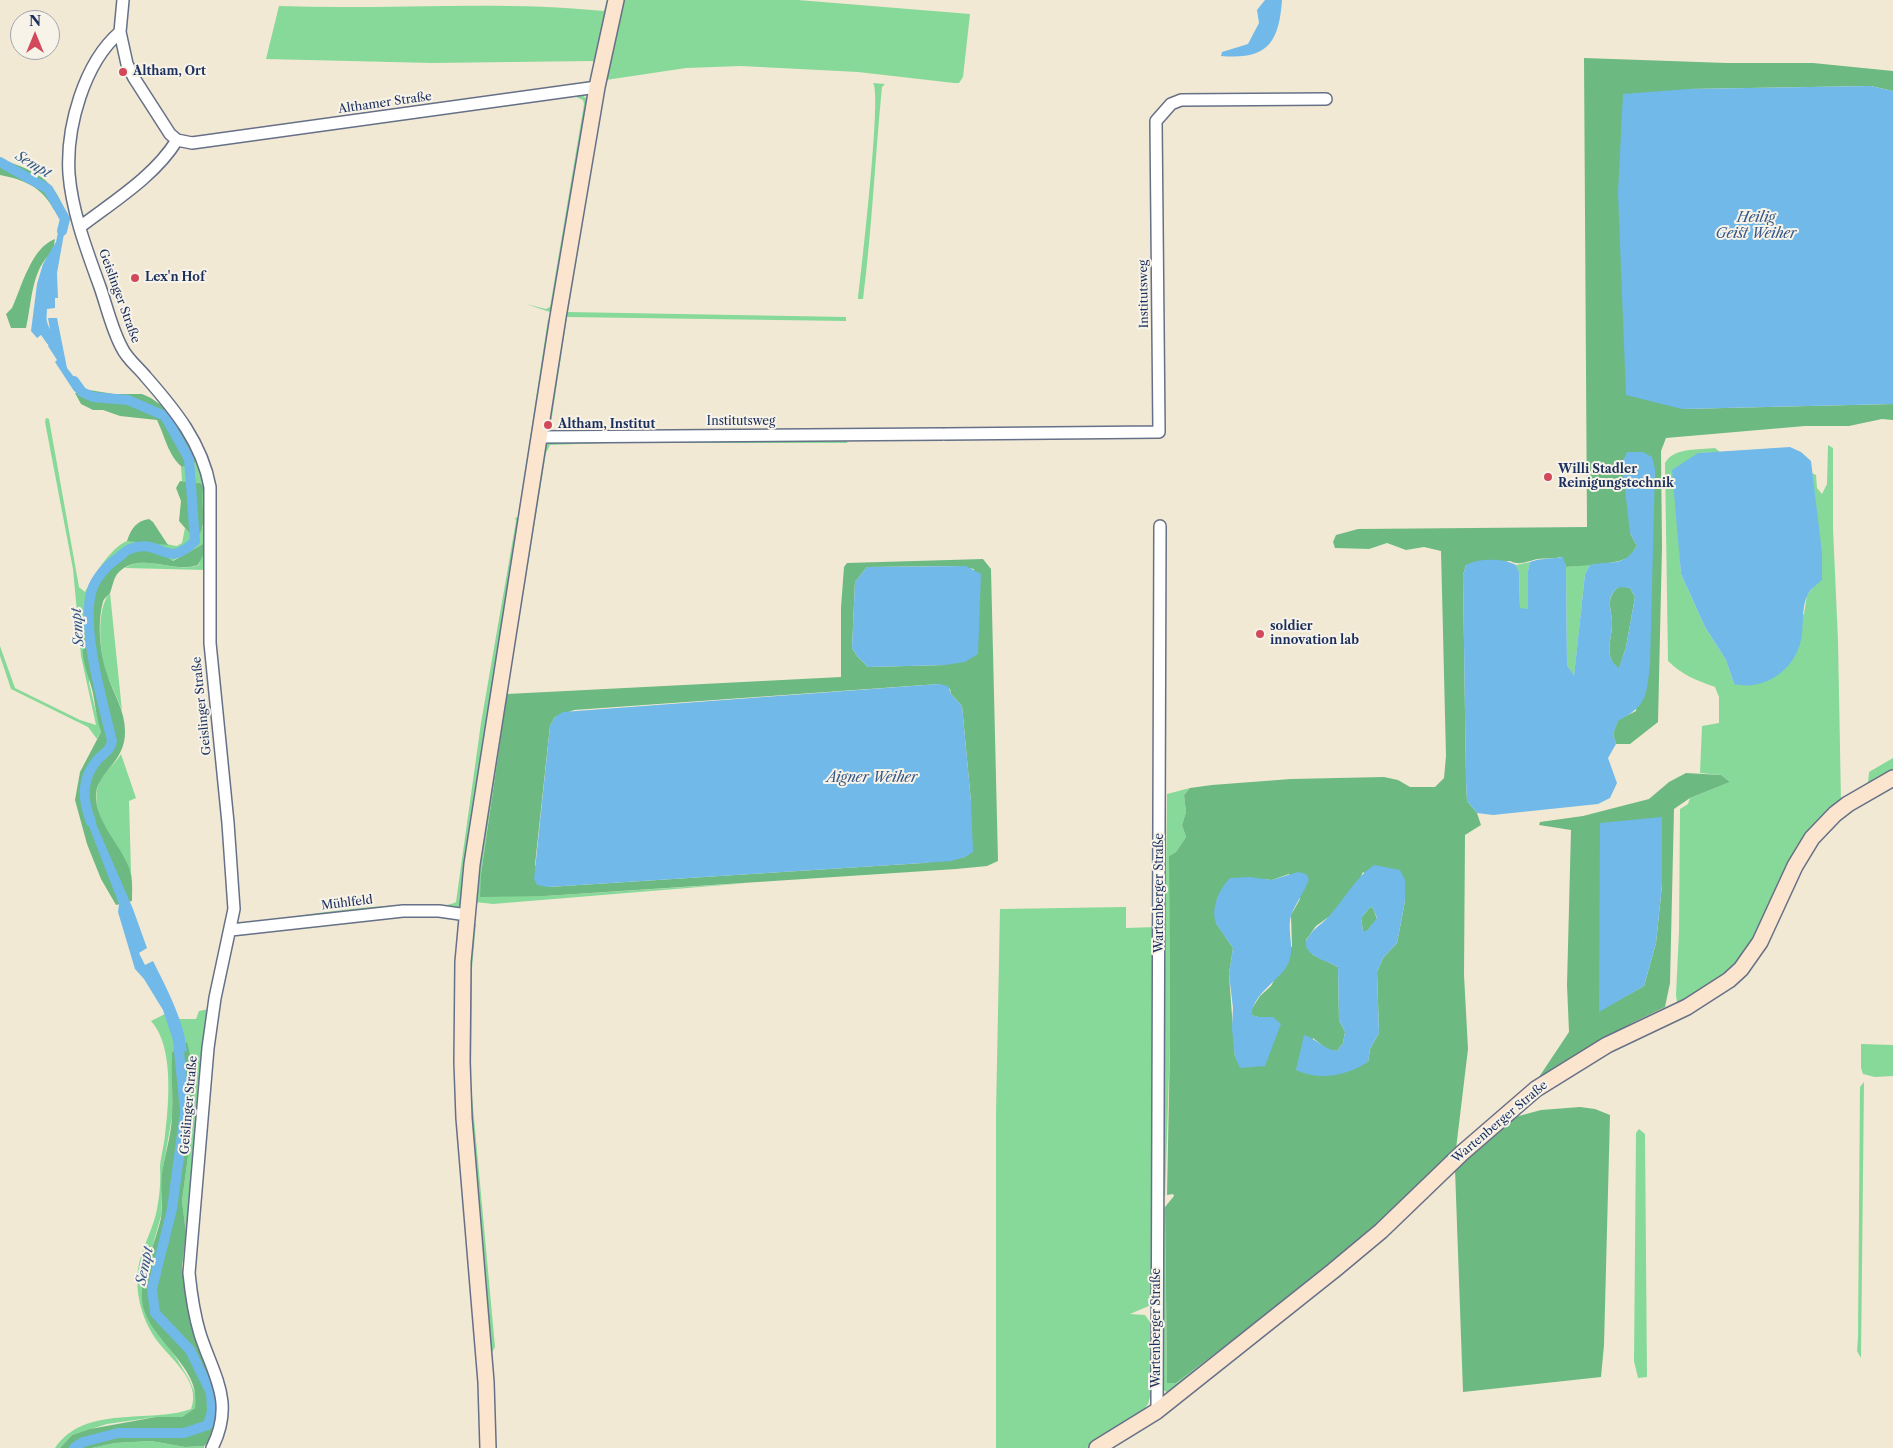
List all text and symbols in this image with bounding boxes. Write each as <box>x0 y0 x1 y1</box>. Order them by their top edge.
north arrow <box>10 10 60 60</box>
text: N <box>29 12 41 30</box>
place label: Altham, Ort <box>133 65 206 79</box>
marker: Altham, Ort <box>117 66 129 78</box>
street label: Althamer Straße <box>337 89 433 117</box>
water label: Sempt <box>12 148 54 182</box>
water label: Heilig Geist Weiher <box>1715 210 1797 242</box>
street label: Geislinger Straße <box>95 247 143 345</box>
street label: Institutsweg <box>1136 259 1152 329</box>
place label: Lex'n Hof <box>145 271 205 285</box>
marker: Lex'n Hof <box>129 272 141 284</box>
street label: Institutsweg <box>707 415 775 429</box>
place label: Altham, Institut <box>558 418 655 432</box>
marker: Altham, Institut <box>542 419 554 431</box>
place label: Willi Stadler Reinigungstechnik <box>1558 463 1674 491</box>
marker: Willi Stadler Reinigungstechnik <box>1542 471 1554 483</box>
water label: Sempt <box>68 607 88 647</box>
place label: soldier innovation lab <box>1270 620 1359 648</box>
marker: soldier innovation lab <box>1254 628 1266 640</box>
street label: Geislinger Straße <box>190 656 214 756</box>
water label: Aigner Weiher <box>826 770 918 786</box>
street label: Wartenberger Straße <box>1153 833 1167 953</box>
street label: Mühlfeld <box>320 893 374 913</box>
street label: Geislinger Straße <box>178 1055 200 1155</box>
street label: Wartenberger Straße <box>1449 1078 1551 1166</box>
water label: Sempt <box>133 1245 157 1287</box>
street label: Wartenberger Straße <box>1150 1268 1164 1388</box>

